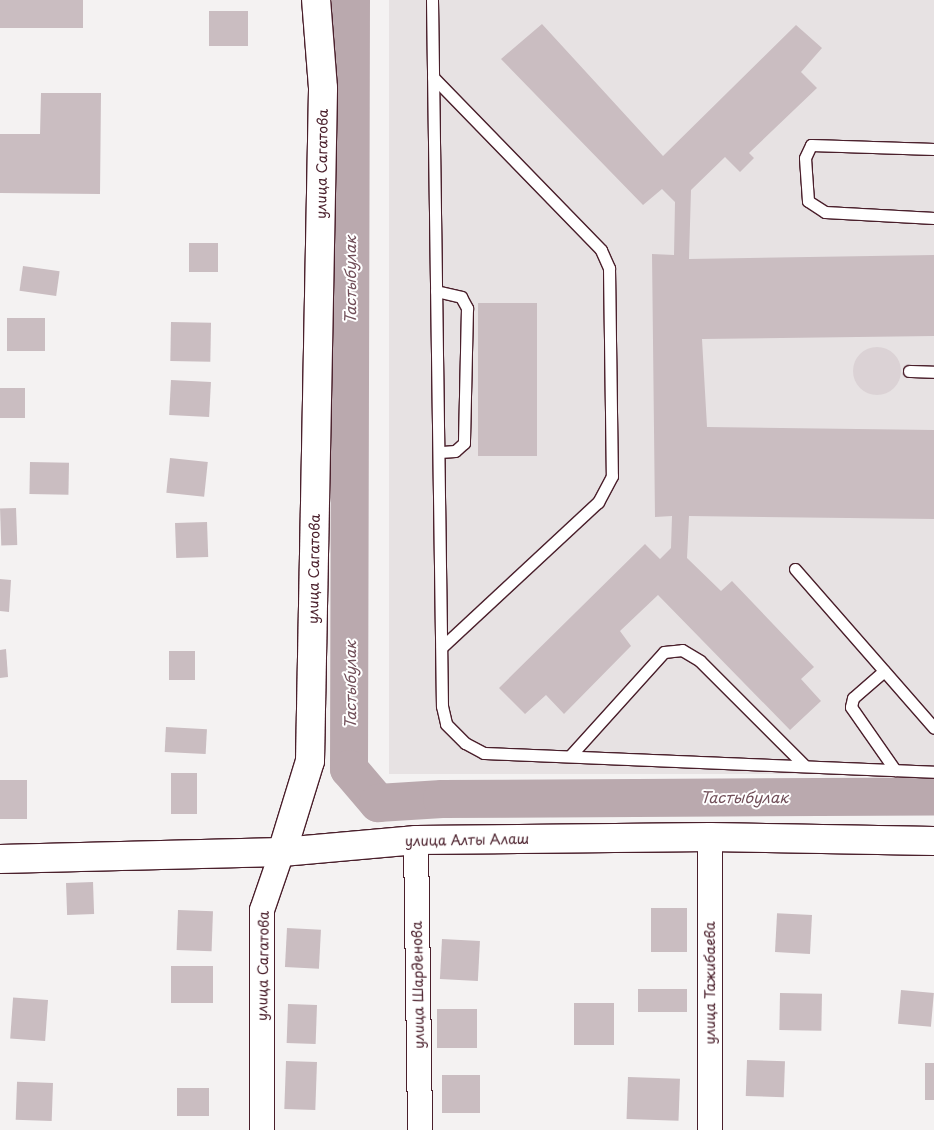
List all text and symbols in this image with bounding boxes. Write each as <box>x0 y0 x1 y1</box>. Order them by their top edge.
street label: улица Сагатова <box>313 108 331 220</box>
water label: Тастыбулак <box>341 236 359 324</box>
street label: улица Сагатова <box>305 513 323 625</box>
water label: Тастыбулак <box>341 641 359 729</box>
water label: Тастыбулак <box>700 788 788 806</box>
street label: улица Алты Алаш <box>404 831 530 849</box>
street label: улица Сагатова <box>254 910 272 1022</box>
street label: улица Шарденова <box>408 921 428 1049</box>
street label: улица Тажибаева <box>702 921 718 1045</box>

